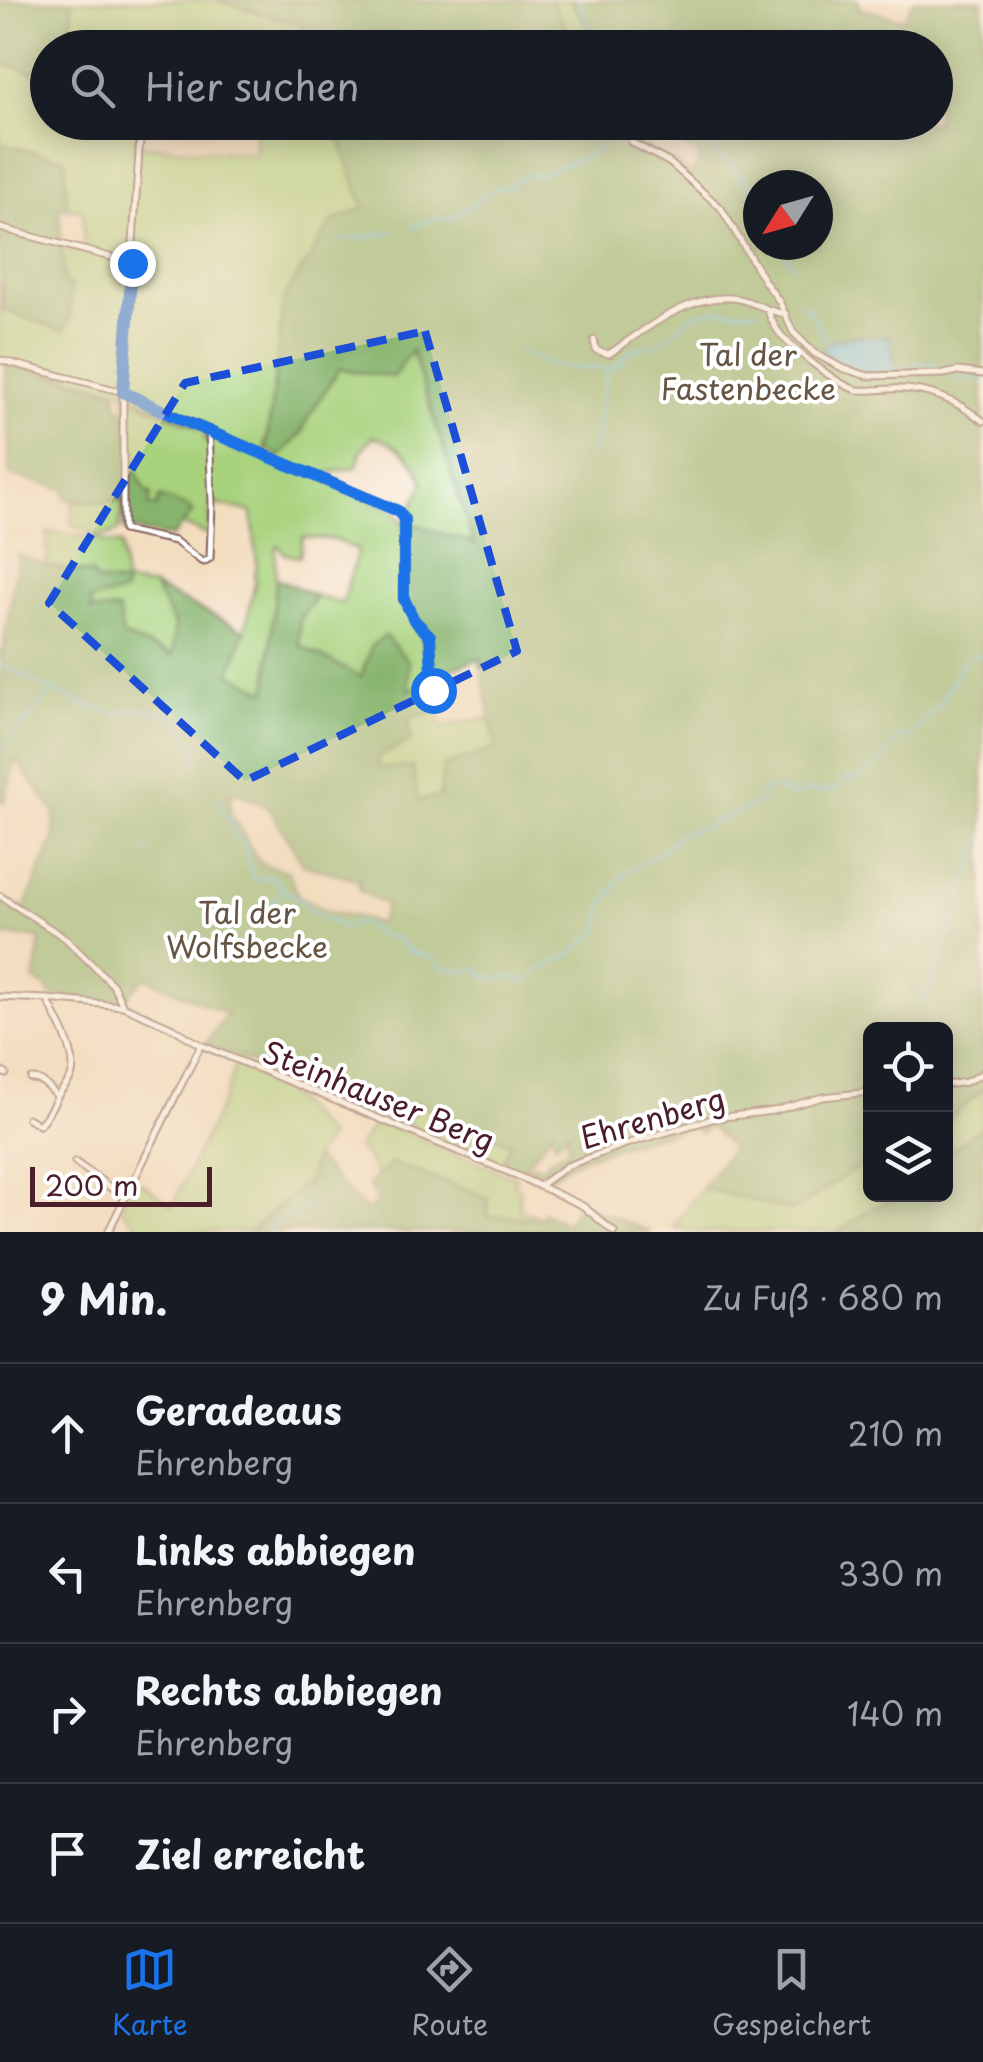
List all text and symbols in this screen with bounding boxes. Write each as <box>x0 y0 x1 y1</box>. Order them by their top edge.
search box <box>30 30 953 140</box>
text: Hier suchen <box>145 57 359 114</box>
icon: search <box>65 58 120 113</box>
north arrow <box>743 170 833 260</box>
route end <box>110 241 156 287</box>
park label: Tal der Fastenbecke <box>660 331 836 410</box>
route start <box>411 668 457 714</box>
park label: Tal der Wolfsbecke <box>166 889 328 968</box>
map controls <box>863 1022 953 1202</box>
button: locate <box>863 1022 953 1112</box>
street label: Steinhauser Berg <box>256 1028 502 1162</box>
street label: Ehrenberg <box>574 1075 730 1159</box>
button: layers <box>863 1112 953 1202</box>
scale bar <box>30 1162 212 1206</box>
text: 200 m <box>45 1163 138 1206</box>
text: 9 Min. <box>40 1266 167 1329</box>
text: Zu Fuß · 680 m <box>703 1273 943 1321</box>
text: Geradeaus <box>135 1381 342 1438</box>
icon: ahead <box>40 1406 95 1461</box>
text: 210 m <box>848 1409 943 1457</box>
text: Ehrenberg <box>135 1438 293 1486</box>
text: Links abbiegen <box>135 1521 415 1578</box>
icon: left <box>40 1546 95 1601</box>
text: 330 m <box>838 1549 943 1597</box>
text: Ehrenberg <box>135 1578 293 1626</box>
text: Rechts abbiegen <box>135 1661 443 1718</box>
icon: right <box>40 1686 95 1741</box>
text: 140 m <box>847 1689 943 1737</box>
text: Ehrenberg <box>135 1718 293 1766</box>
text: Ziel erreicht <box>135 1825 365 1882</box>
icon: arrive <box>40 1826 95 1881</box>
tab: Karte <box>112 1942 188 2045</box>
tab: Route <box>411 1942 488 2045</box>
tab: Gespeichert <box>712 1942 871 2045</box>

